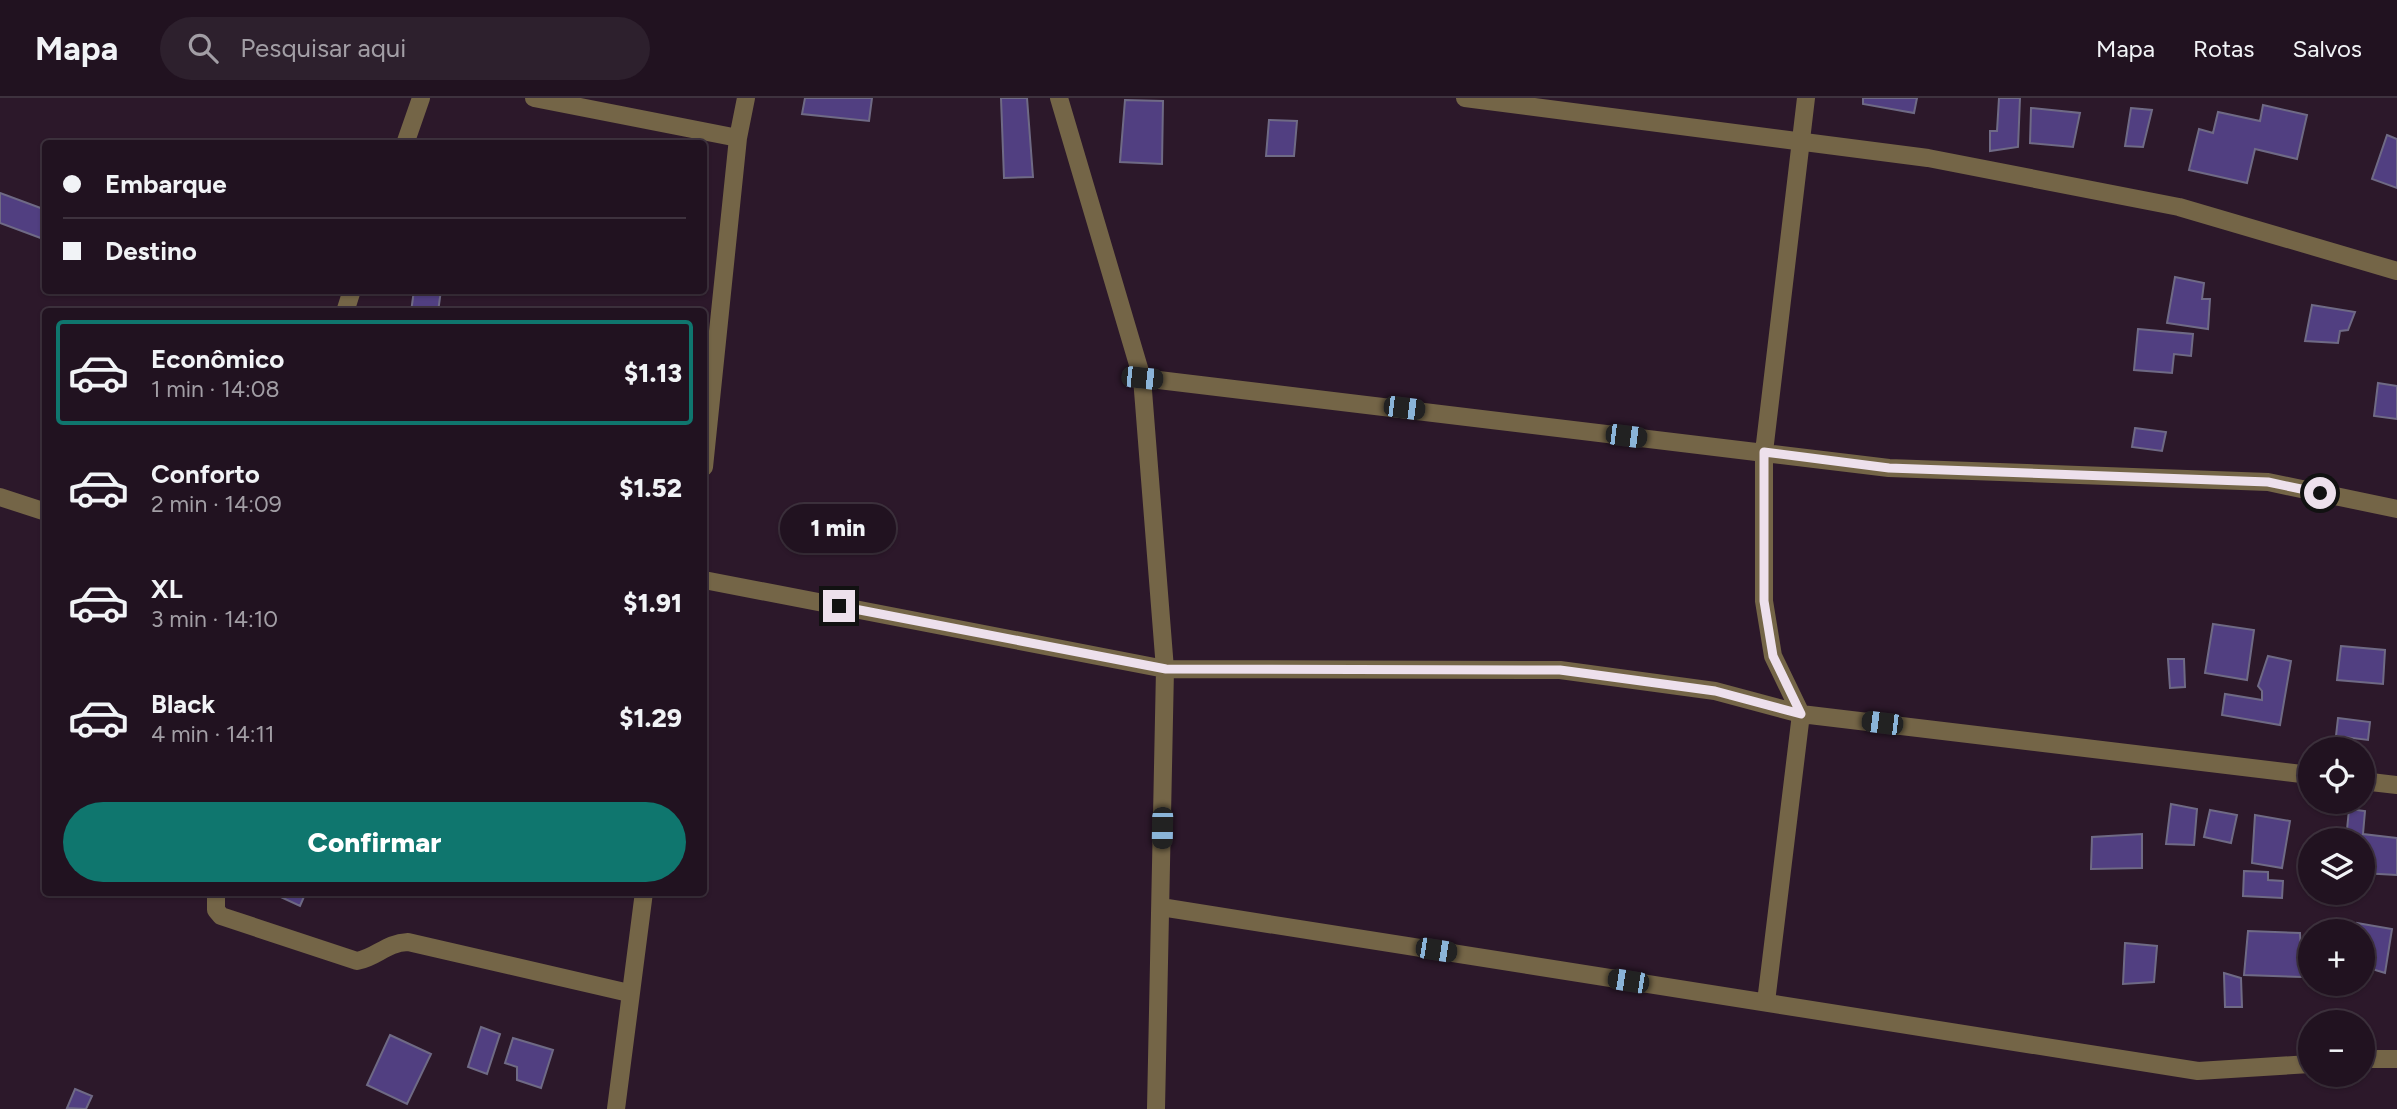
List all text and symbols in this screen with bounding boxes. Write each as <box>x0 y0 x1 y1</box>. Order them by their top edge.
search box <box>160 17 650 80</box>
text: Mapa <box>35 29 118 68</box>
icon: search <box>184 29 222 67</box>
text: Pesquisar aqui <box>240 32 406 64</box>
text: Mapa <box>2096 34 2155 63</box>
text: Rotas <box>2193 34 2254 63</box>
text: Salvos <box>2292 34 2362 63</box>
text: Embarque <box>105 168 227 200</box>
text: Destino <box>105 235 197 267</box>
icon: car <box>67 341 130 404</box>
text: Econômico <box>151 343 284 375</box>
text: $1.13 <box>624 357 682 389</box>
car <box>1121 365 1164 391</box>
text: 1 min · 14:08 <box>151 375 280 403</box>
car <box>1382 395 1427 421</box>
car <box>1604 423 1649 449</box>
icon: car <box>67 456 130 519</box>
text: Conforto <box>151 458 260 490</box>
text: $1.52 <box>619 472 682 504</box>
route start <box>2304 477 2336 509</box>
text: 2 min · 14:09 <box>151 490 282 518</box>
callout: 1 min <box>781 504 897 554</box>
text: 1 min <box>811 514 865 542</box>
icon: car <box>67 571 130 634</box>
text: XL <box>151 573 183 605</box>
text: $1.91 <box>623 587 682 619</box>
route end <box>823 590 855 622</box>
text: 3 min · 14:10 <box>151 605 278 633</box>
icon: car <box>67 686 130 749</box>
text: Black <box>151 688 215 720</box>
text: $1.29 <box>619 702 682 734</box>
car <box>1860 710 1905 736</box>
text: 4 min · 14:11 <box>151 720 275 748</box>
map controls <box>2298 737 2375 1087</box>
button: locate <box>2298 737 2375 814</box>
button: Confirmar <box>63 802 686 882</box>
car <box>1152 807 1173 849</box>
button: layers <box>2298 828 2375 905</box>
button: + <box>2298 919 2375 996</box>
car <box>1414 936 1459 964</box>
car <box>1606 967 1651 995</box>
button: − <box>2298 1010 2375 1087</box>

